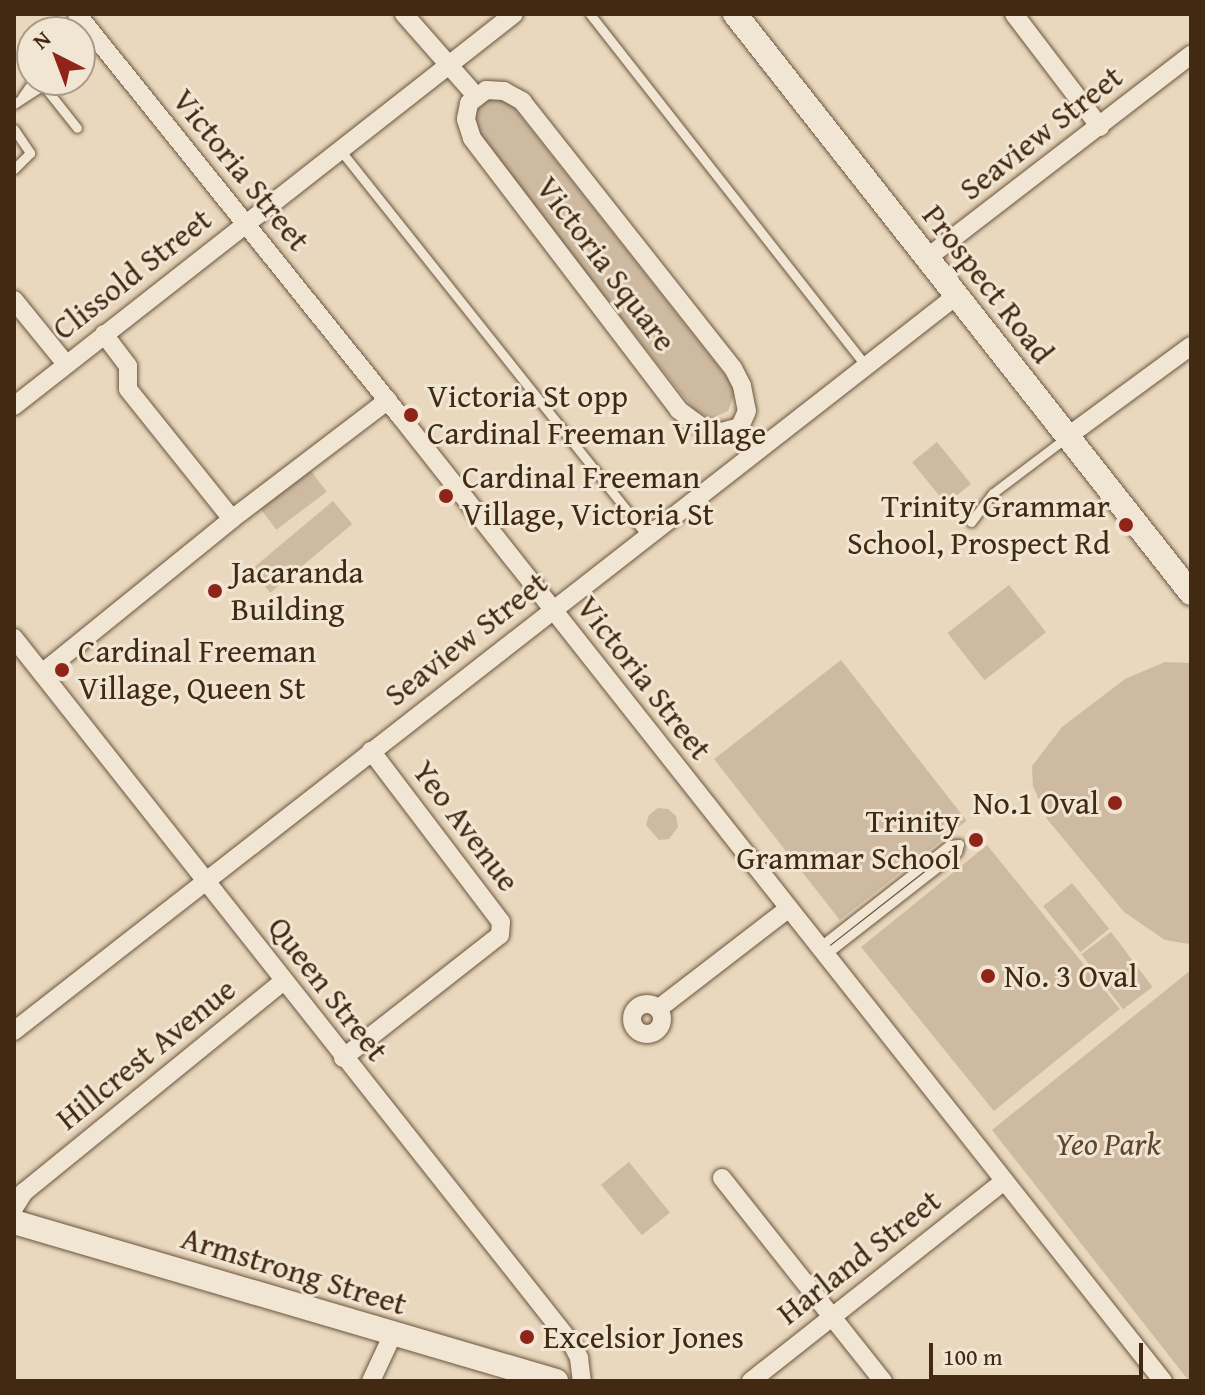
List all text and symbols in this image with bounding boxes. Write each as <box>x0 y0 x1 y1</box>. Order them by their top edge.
north arrow <box>16 16 96 96</box>
text: N <box>25 23 57 56</box>
street label: Seaview Street <box>952 58 1130 208</box>
street label: Victoria Street <box>164 81 318 259</box>
street label: Victoria Square <box>528 169 684 359</box>
street label: Prospect Road <box>914 197 1062 371</box>
street label: Clissold Street <box>45 200 219 348</box>
place label: Victoria St opp Cardinal Freeman Village <box>427 378 766 453</box>
marker: Victoria St opp Cardinal Freeman Village <box>402 406 420 424</box>
place label: Cardinal Freeman Village, Victoria St <box>462 459 714 534</box>
marker: Cardinal Freeman Village, Victoria St <box>437 487 455 505</box>
place label: Trinity Grammar School, Prospect Rd <box>847 488 1110 563</box>
marker: Trinity Grammar School, Prospect Rd <box>1117 516 1135 534</box>
place label: Jacaranda Building <box>231 554 364 629</box>
street label: Seaview Street <box>377 564 555 714</box>
marker: Jacaranda Building <box>206 582 224 600</box>
street label: Victoria Street <box>568 589 720 767</box>
place label: Cardinal Freeman Village, Queen St <box>78 633 316 708</box>
marker: Cardinal Freeman Village, Queen St <box>53 661 71 679</box>
street label: Yeo Avenue <box>404 753 528 899</box>
place label: No.1 Oval <box>973 784 1099 822</box>
marker: No.1 Oval <box>1106 794 1124 812</box>
place label: Trinity Grammar School <box>737 803 960 878</box>
marker: Trinity Grammar School <box>967 831 985 849</box>
street label: Queen Street <box>260 909 396 1069</box>
place label: No. 3 Oval <box>1004 957 1137 995</box>
marker: No. 3 Oval <box>979 967 997 985</box>
street label: Hillcrest Avenue <box>49 970 243 1138</box>
park label: Yeo Park <box>1055 1125 1161 1163</box>
street label: Harland Street <box>770 1181 948 1333</box>
street label: Armstrong Street <box>177 1218 411 1324</box>
place label: Excelsior Jones <box>543 1318 744 1356</box>
scale bar <box>933 1327 1147 1377</box>
marker: Excelsior Jones <box>518 1328 536 1346</box>
text: 100 m <box>943 1339 1003 1374</box>

